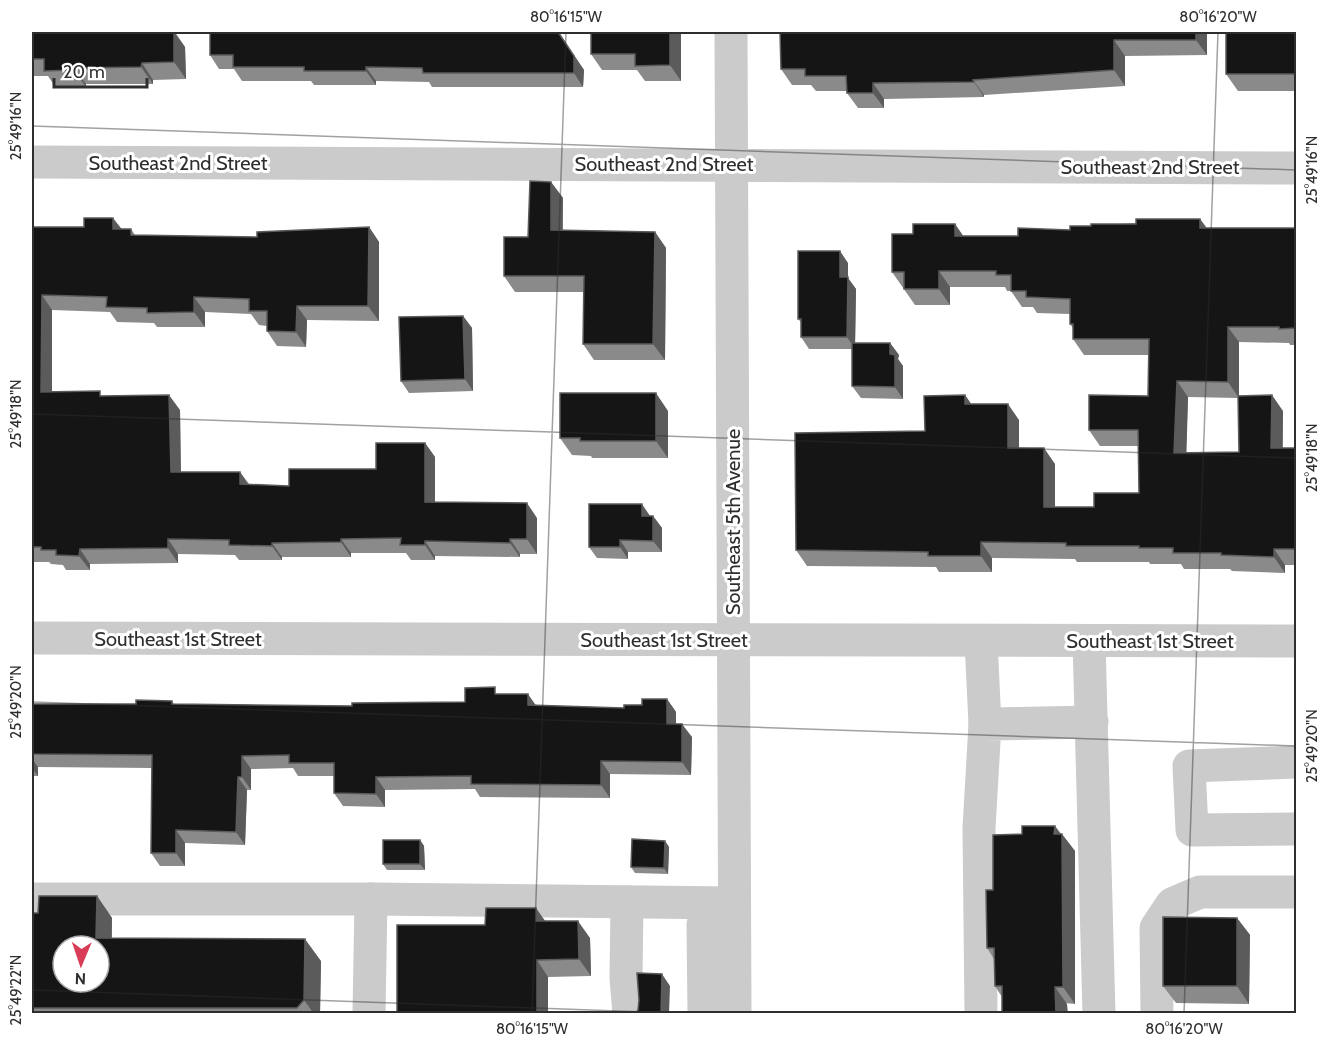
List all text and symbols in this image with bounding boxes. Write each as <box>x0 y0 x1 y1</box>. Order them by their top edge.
text: 80°16'15"W <box>530 8 603 26</box>
text: 80°16'20"W <box>1179 8 1257 26</box>
scale bar <box>54 51 147 89</box>
text: 20 m <box>63 61 105 83</box>
text: 25°49'16"N <box>7 92 25 160</box>
text: 25°49'16"N <box>1303 136 1321 204</box>
street label: Southeast 2nd Street <box>89 151 268 175</box>
street label: Southeast 2nd Street <box>575 152 754 176</box>
street label: Southeast 2nd Street <box>1061 155 1240 179</box>
text: 25°49'18"N <box>7 379 25 449</box>
text: 25°49'18"N <box>1303 423 1321 493</box>
street label: Southeast 5th Avenue <box>721 429 745 615</box>
street label: Southeast 1st Street <box>94 627 262 651</box>
street label: Southeast 1st Street <box>580 628 748 652</box>
street label: Southeast 1st Street <box>1066 629 1234 653</box>
text: 25°49'20"N <box>7 665 25 739</box>
text: 25°49'20"N <box>1303 709 1321 783</box>
north arrow <box>51 934 111 994</box>
text: 25°49'22"N <box>7 955 25 1025</box>
text: N <box>75 969 86 988</box>
text: 80°16'15"W <box>496 1020 569 1038</box>
text: 80°16'20"W <box>1145 1020 1223 1038</box>

